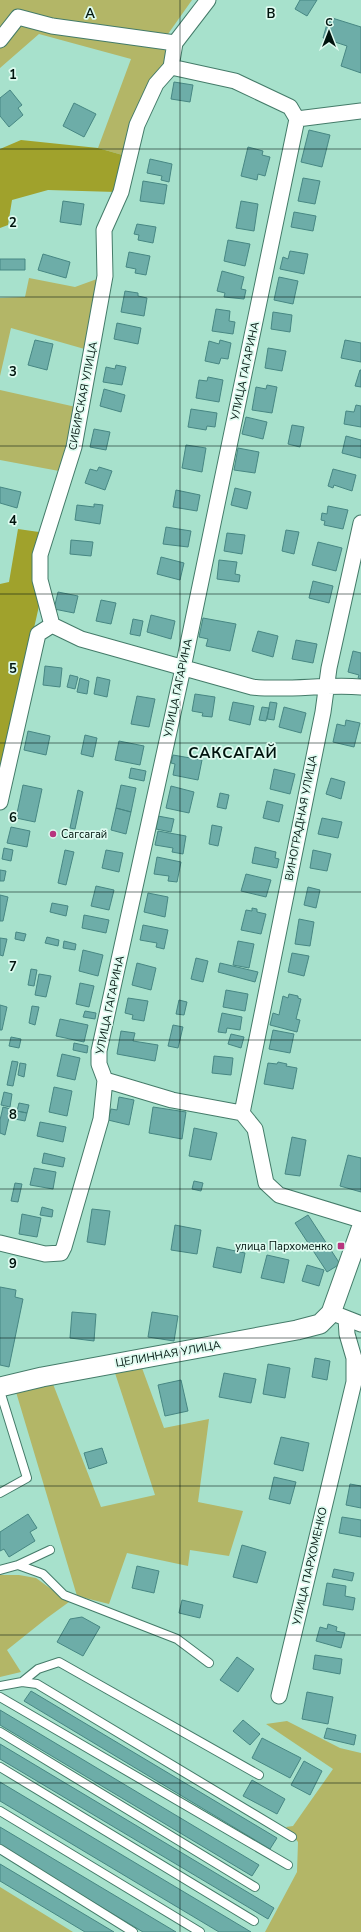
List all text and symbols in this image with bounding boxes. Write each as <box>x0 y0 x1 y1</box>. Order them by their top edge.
text: A <box>85 5 95 23</box>
text: B <box>267 5 276 23</box>
north arrow <box>309 12 349 52</box>
text: С <box>325 15 333 30</box>
text: 1 <box>9 66 17 84</box>
text: 2 <box>9 214 17 232</box>
street label: УЛИЦА ГАГАРИНА <box>227 320 263 423</box>
street label: СИБИРСКАЯ УЛИЦА <box>65 340 101 452</box>
text: 3 <box>9 363 17 381</box>
text: 4 <box>9 512 17 530</box>
street label: УЛИЦА ГАГАРИНА <box>160 637 196 740</box>
text: 5 <box>9 660 17 678</box>
district label: САКСАГАЙ <box>188 743 278 763</box>
street label: ВИНОГРАДНАЯ УЛИЦА <box>281 754 321 882</box>
text: 6 <box>9 809 17 827</box>
place label: Сагсагай <box>61 827 107 842</box>
marker: Сагсагай <box>48 829 58 839</box>
street label: УЛИЦА ГАГАРИНА <box>92 954 128 1057</box>
text: 7 <box>9 958 17 976</box>
text: 8 <box>9 1106 17 1124</box>
place label: улица Пархоменко <box>235 1239 333 1254</box>
marker: улица Пархоменко <box>336 1241 346 1251</box>
text: 9 <box>9 1255 17 1273</box>
street label: ЦЕЛИННАЯ УЛИЦА <box>114 1337 222 1371</box>
street label: УЛИЦА ПАРХОМЕНКО <box>289 1505 331 1628</box>

